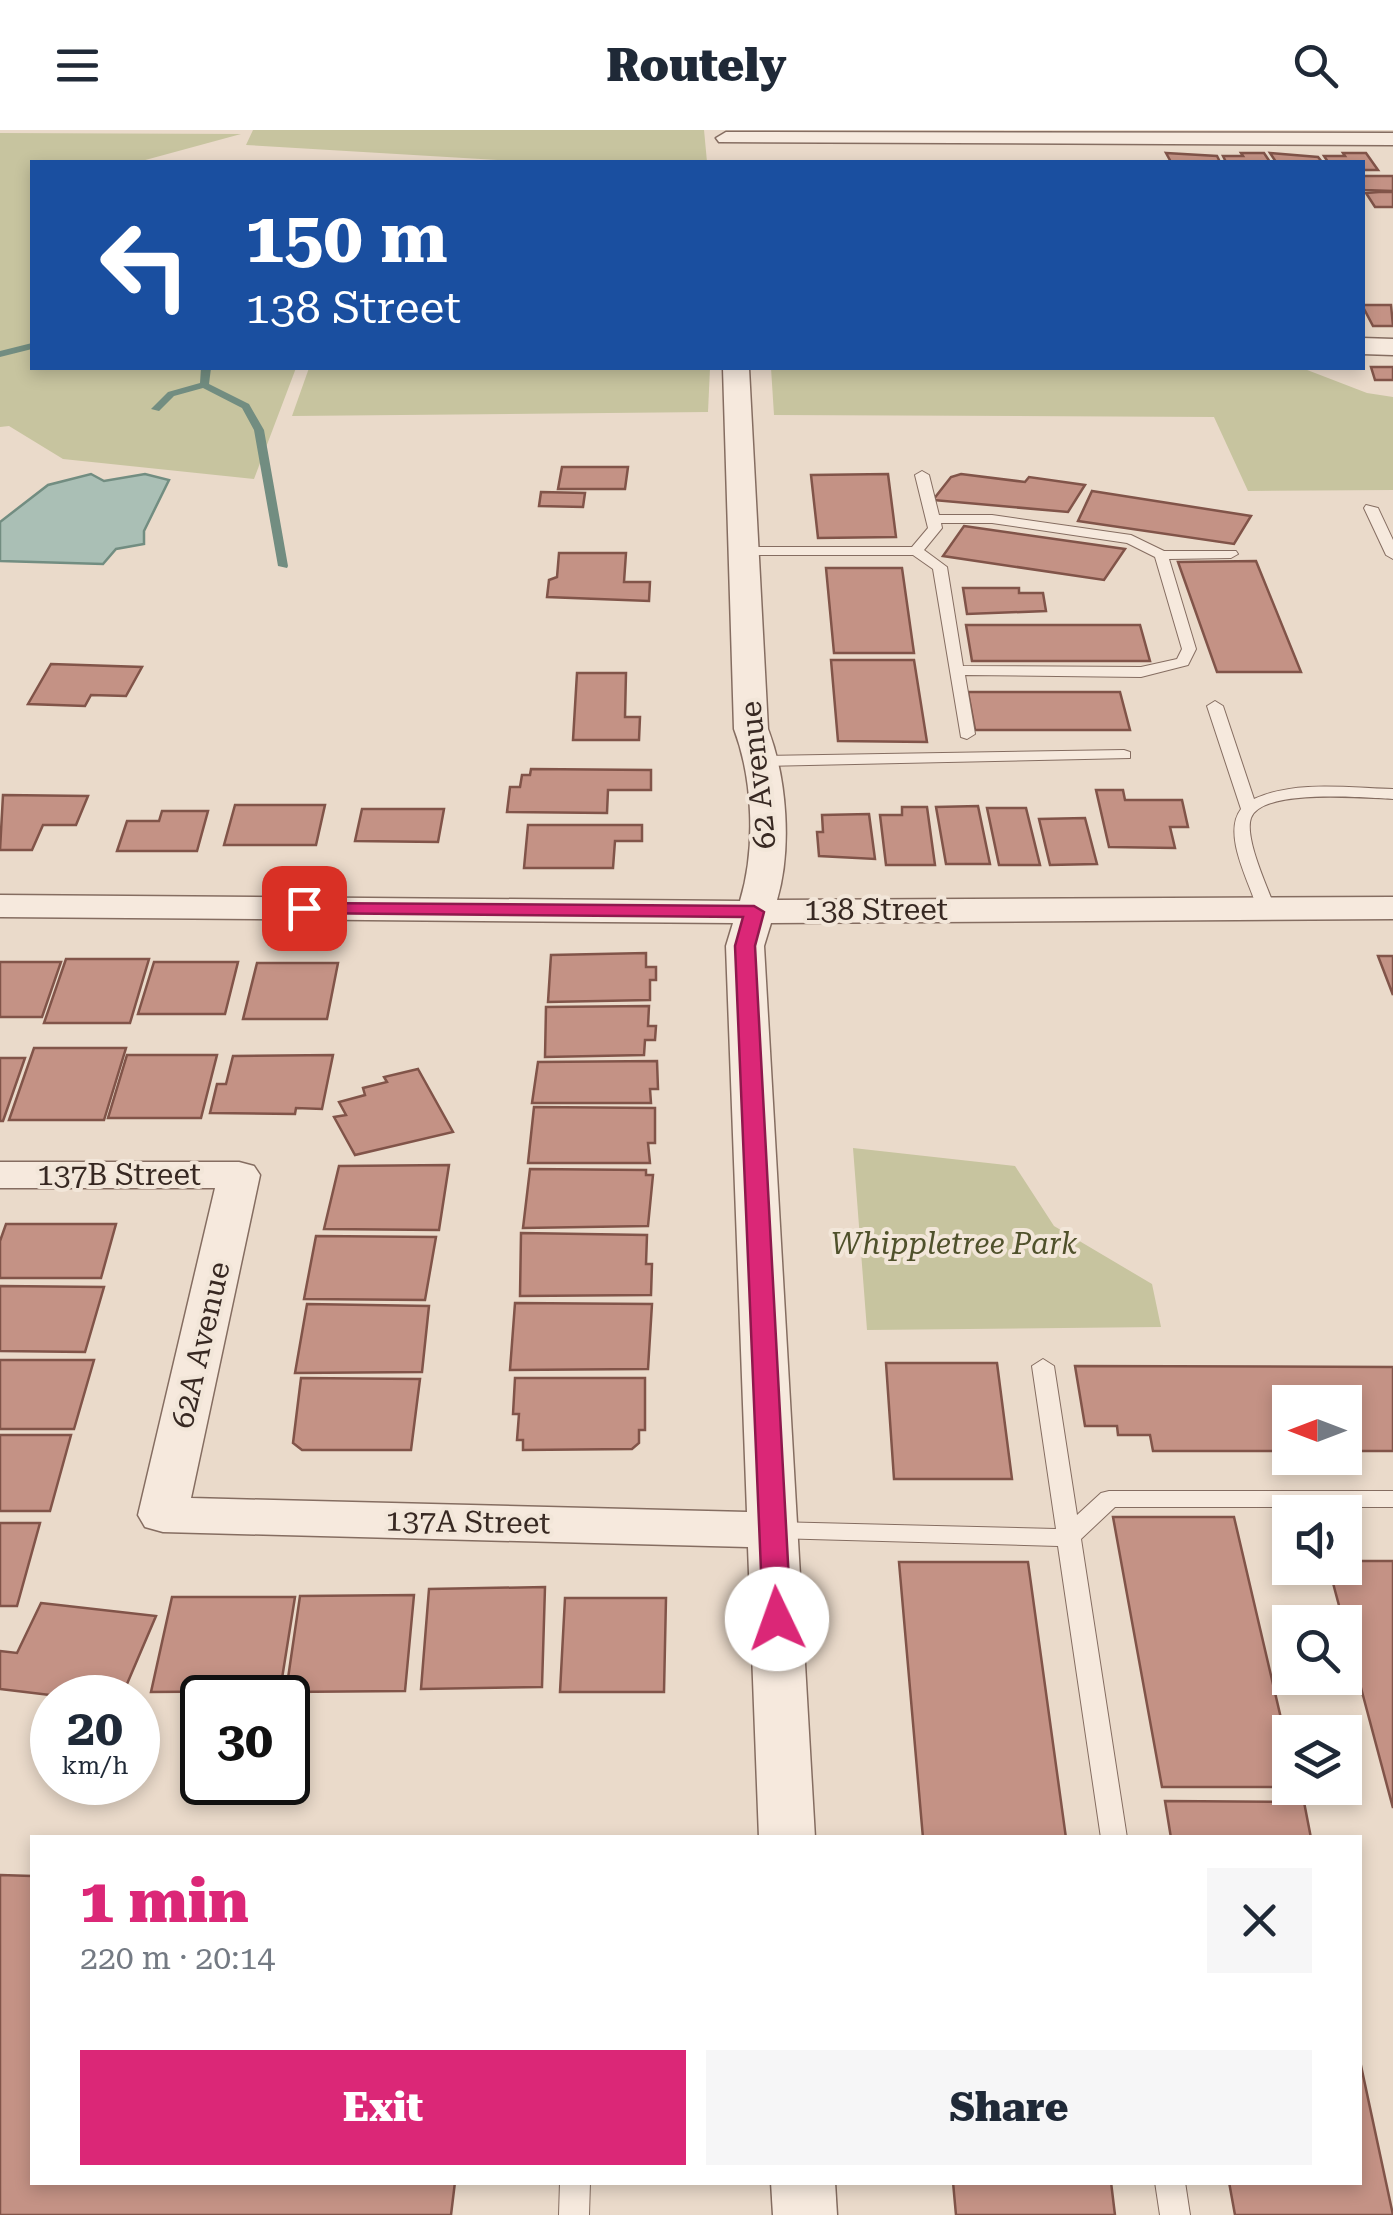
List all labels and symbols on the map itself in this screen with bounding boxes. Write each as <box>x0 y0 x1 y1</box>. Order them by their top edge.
street label: 62 Avenue <box>732 699 783 851</box>
pin <box>262 866 347 951</box>
street label: 138 Street <box>804 892 948 927</box>
street label: 137B Street <box>37 1157 201 1192</box>
park label: Whippletree Park <box>831 1226 1078 1261</box>
street label: 62A Avenue <box>164 1258 237 1432</box>
north arrow <box>1272 1385 1362 1475</box>
street label: 137A Street <box>385 1503 551 1540</box>
position arrow <box>725 1567 829 1671</box>
speed limit sign: 30 <box>180 1675 310 1805</box>

